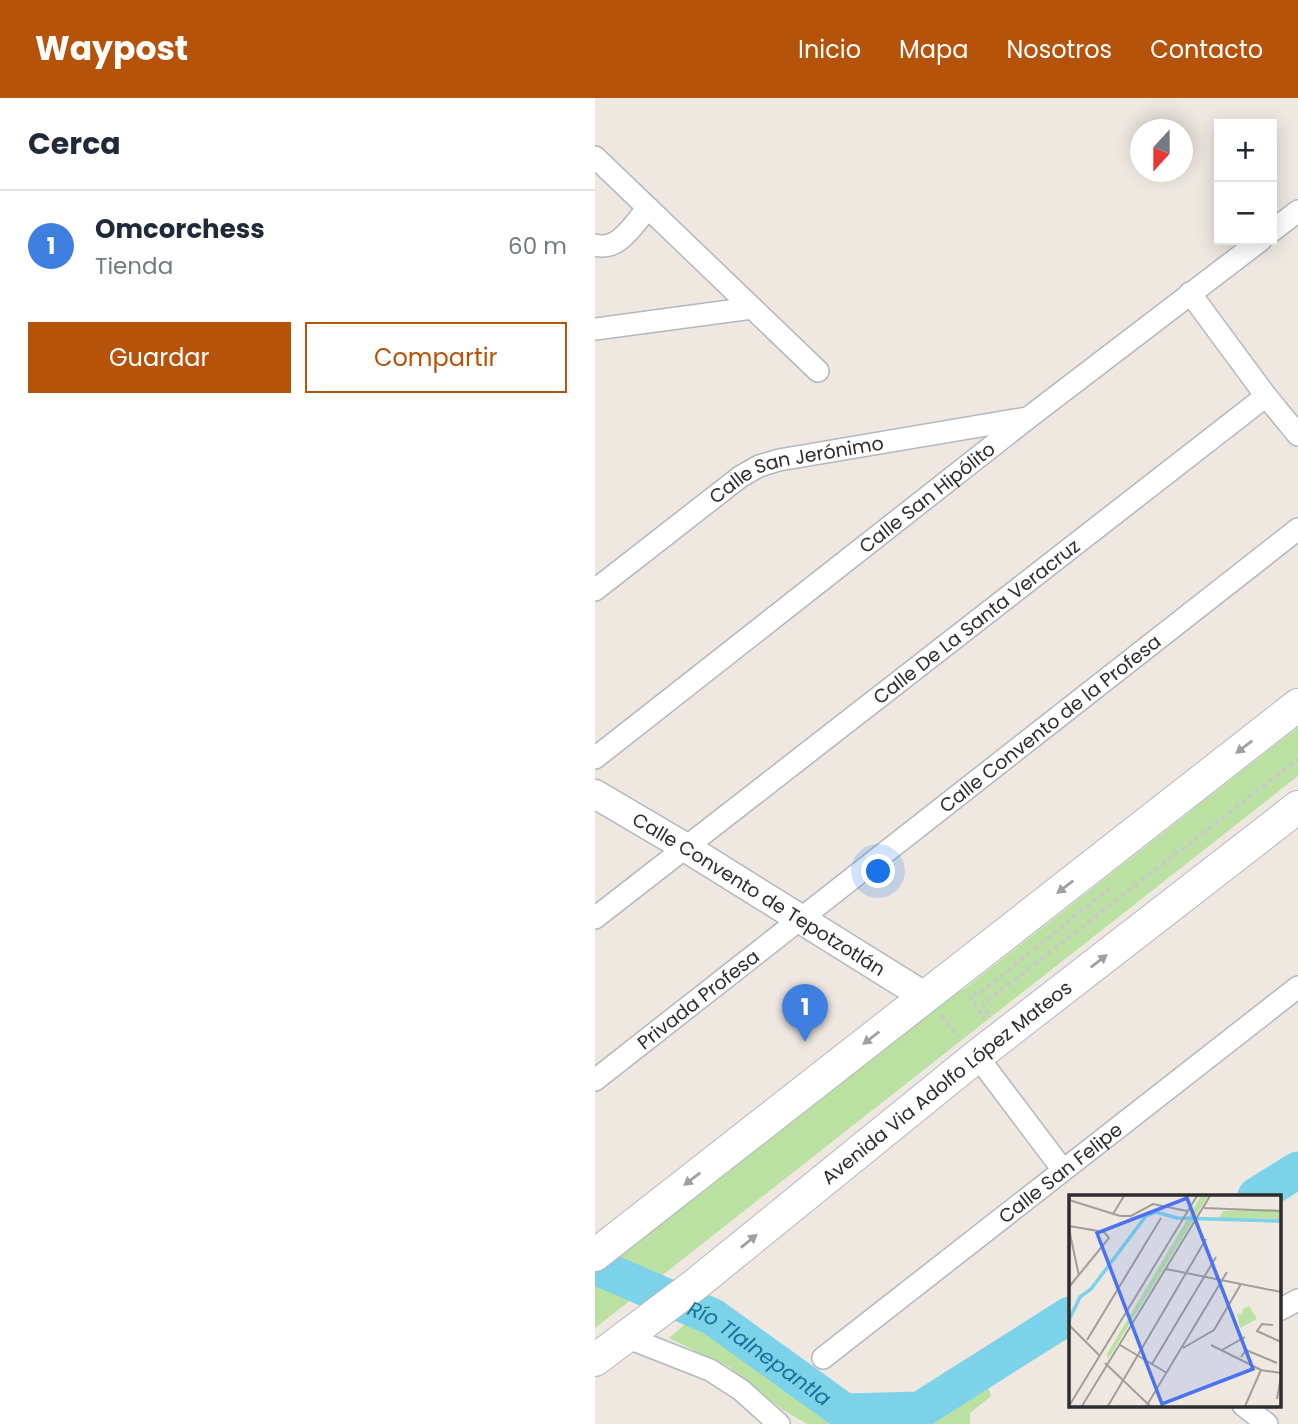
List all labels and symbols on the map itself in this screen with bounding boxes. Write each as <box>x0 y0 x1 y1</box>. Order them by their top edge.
north arrow <box>1130 119 1193 182</box>
street label: Calle San Jerónimo <box>703 429 885 510</box>
street label: Calle San Hipólito <box>853 435 1001 559</box>
street label: Calle De La Santa Veracruz <box>867 532 1085 710</box>
street label: Calle Convento de la Profesa <box>933 628 1166 819</box>
one-way arrow <box>1235 740 1253 754</box>
street label: Calle Convento de Tepotzotlán <box>627 806 891 982</box>
your location <box>861 854 895 888</box>
one-way arrow <box>1056 879 1073 894</box>
street label: Privada Profesa <box>631 943 765 1056</box>
one-way arrow <box>1090 954 1108 968</box>
street label: Avenida Via Adolfo López Mateos <box>816 974 1077 1191</box>
pin: 1 <box>782 984 828 1042</box>
one-way arrow <box>862 1031 880 1046</box>
street label: Calle San Felipe <box>993 1116 1128 1230</box>
one-way arrow <box>683 1171 701 1186</box>
inset map <box>1069 1195 1280 1406</box>
one-way arrow <box>741 1234 758 1249</box>
water label: Río Tlalnepantla <box>683 1293 837 1412</box>

